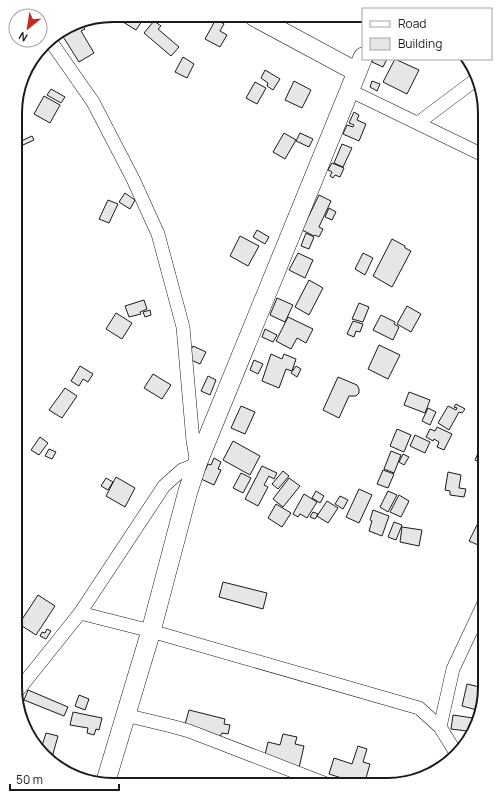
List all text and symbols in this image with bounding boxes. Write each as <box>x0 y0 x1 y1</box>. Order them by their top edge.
north arrow <box>8 8 48 48</box>
legend <box>362 8 492 60</box>
text: Road <box>398 15 426 32</box>
text: N <box>15 29 30 46</box>
text: Building <box>398 35 442 52</box>
scale bar <box>10 766 119 792</box>
text: 50 m <box>16 771 43 788</box>

